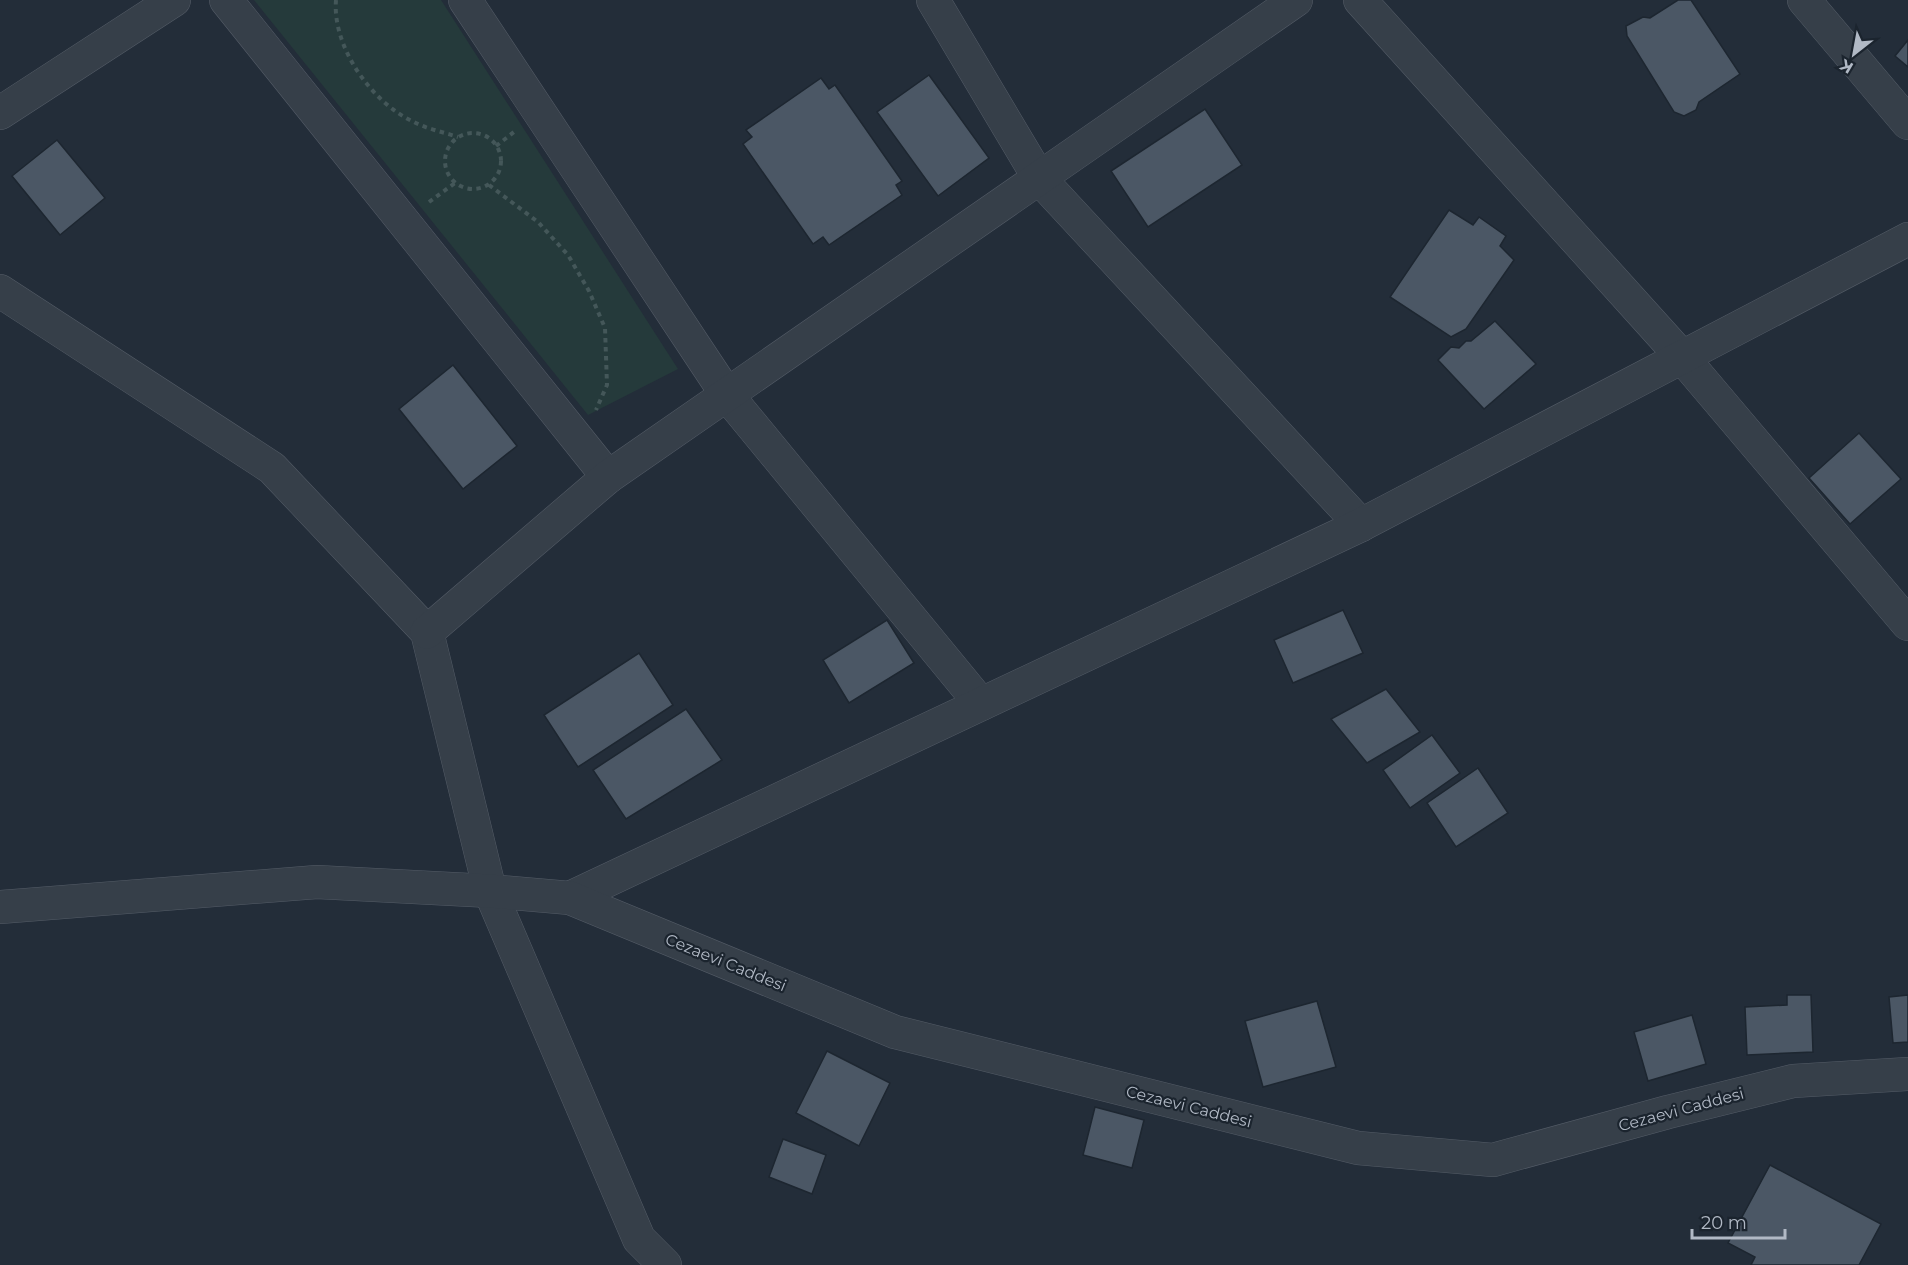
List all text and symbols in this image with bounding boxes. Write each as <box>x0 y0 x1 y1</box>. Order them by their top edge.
north arrow <box>1824 24 1884 84</box>
text: K <box>1836 55 1857 78</box>
street label: Cezaevi Caddesi <box>662 929 789 995</box>
street label: Cezaevi Caddesi <box>1124 1082 1254 1131</box>
street label: Cezaevi Caddesi <box>1616 1084 1746 1135</box>
scale bar <box>1692 1202 1785 1240</box>
text: 20 m <box>1701 1212 1747 1234</box>

